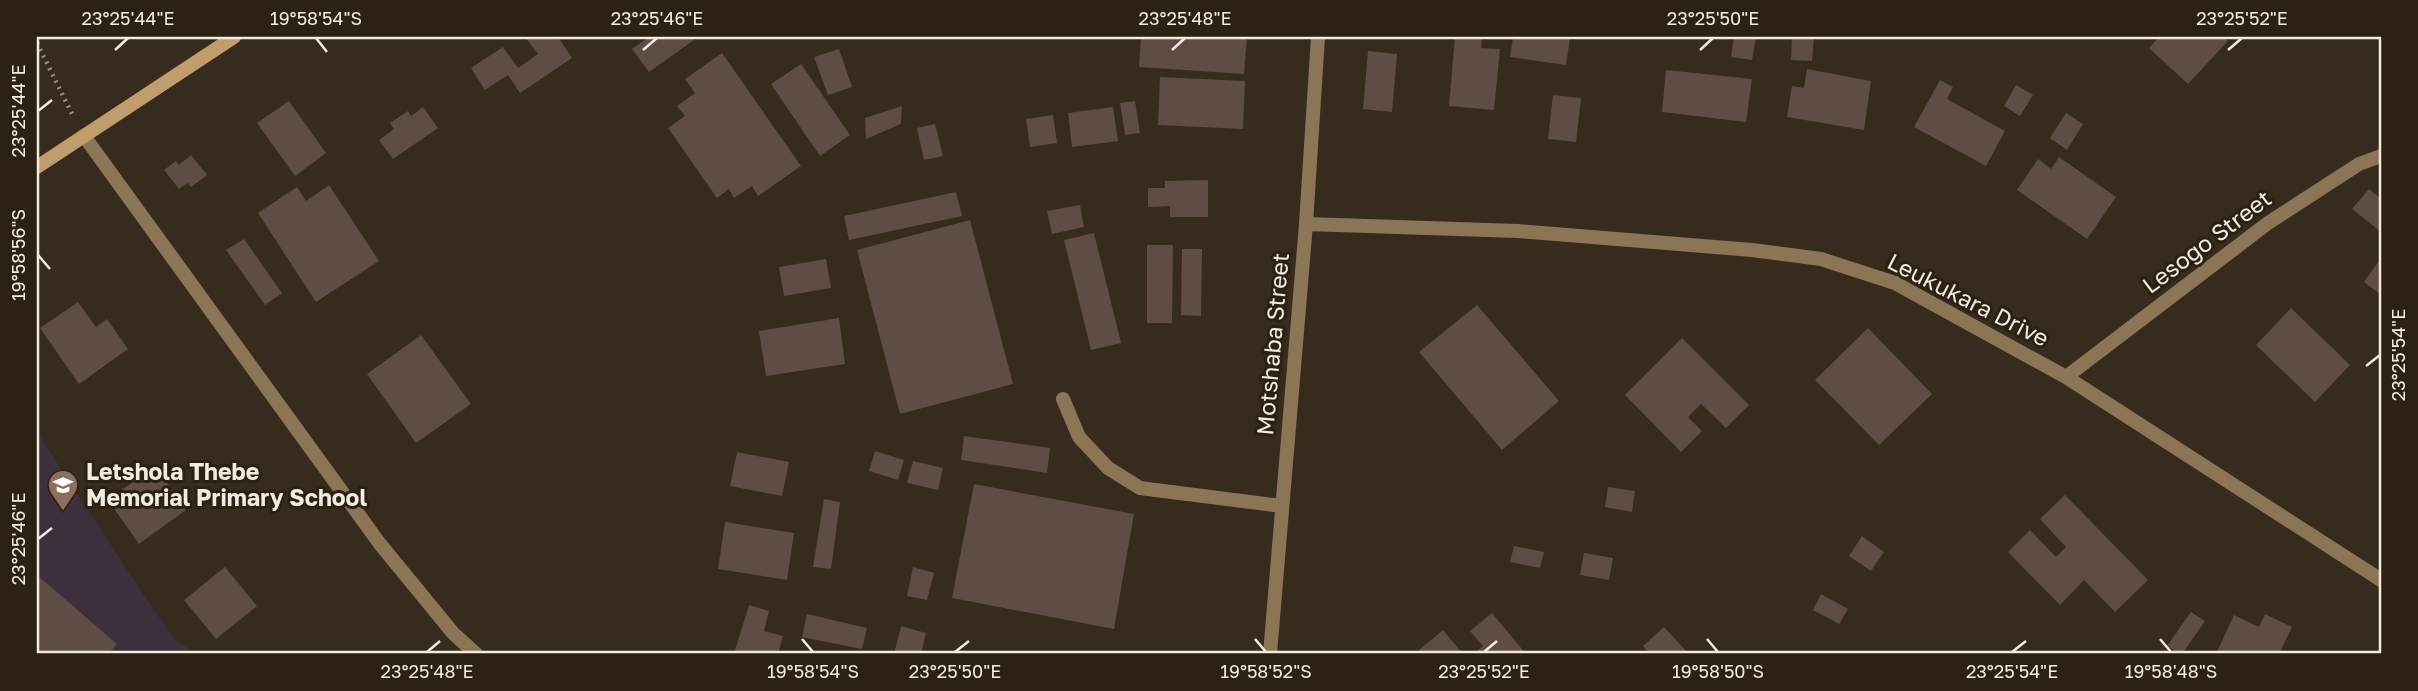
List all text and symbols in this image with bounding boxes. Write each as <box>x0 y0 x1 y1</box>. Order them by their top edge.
text: 23°25'44"E <box>82 7 174 29</box>
text: 19°58'54"S <box>270 7 362 29</box>
text: 23°25'46"E <box>611 7 703 29</box>
text: 23°25'48"E <box>1139 7 1231 29</box>
text: 23°25'50"E <box>1667 7 1759 29</box>
text: 23°25'52"E <box>2196 7 2288 29</box>
text: 23°25'44"E <box>7 65 29 157</box>
street label: Lesogo Street <box>2136 184 2276 299</box>
text: 19°58'56"S <box>7 209 29 301</box>
street label: Leukukara Drive <box>1883 246 2054 352</box>
street label: Motshaba Street <box>1250 251 1294 436</box>
text: 23°25'54"E <box>2387 309 2409 401</box>
place label: Letshola Thebe Memorial Primary School <box>86 457 367 511</box>
school or university icon: Letshola Thebe Memorial Primary School <box>46 468 80 512</box>
text: 23°25'46"E <box>7 493 29 585</box>
text: 23°25'48"E <box>381 660 473 682</box>
text: 19°58'54"S <box>767 660 859 682</box>
text: 23°25'50"E <box>909 660 1001 682</box>
text: 19°58'52"S <box>1220 660 1312 682</box>
text: 23°25'52"E <box>1438 660 1530 682</box>
text: 19°58'50"S <box>1672 660 1764 682</box>
text: 23°25'54"E <box>1966 660 2058 682</box>
text: 19°58'48"S <box>2125 660 2217 682</box>

